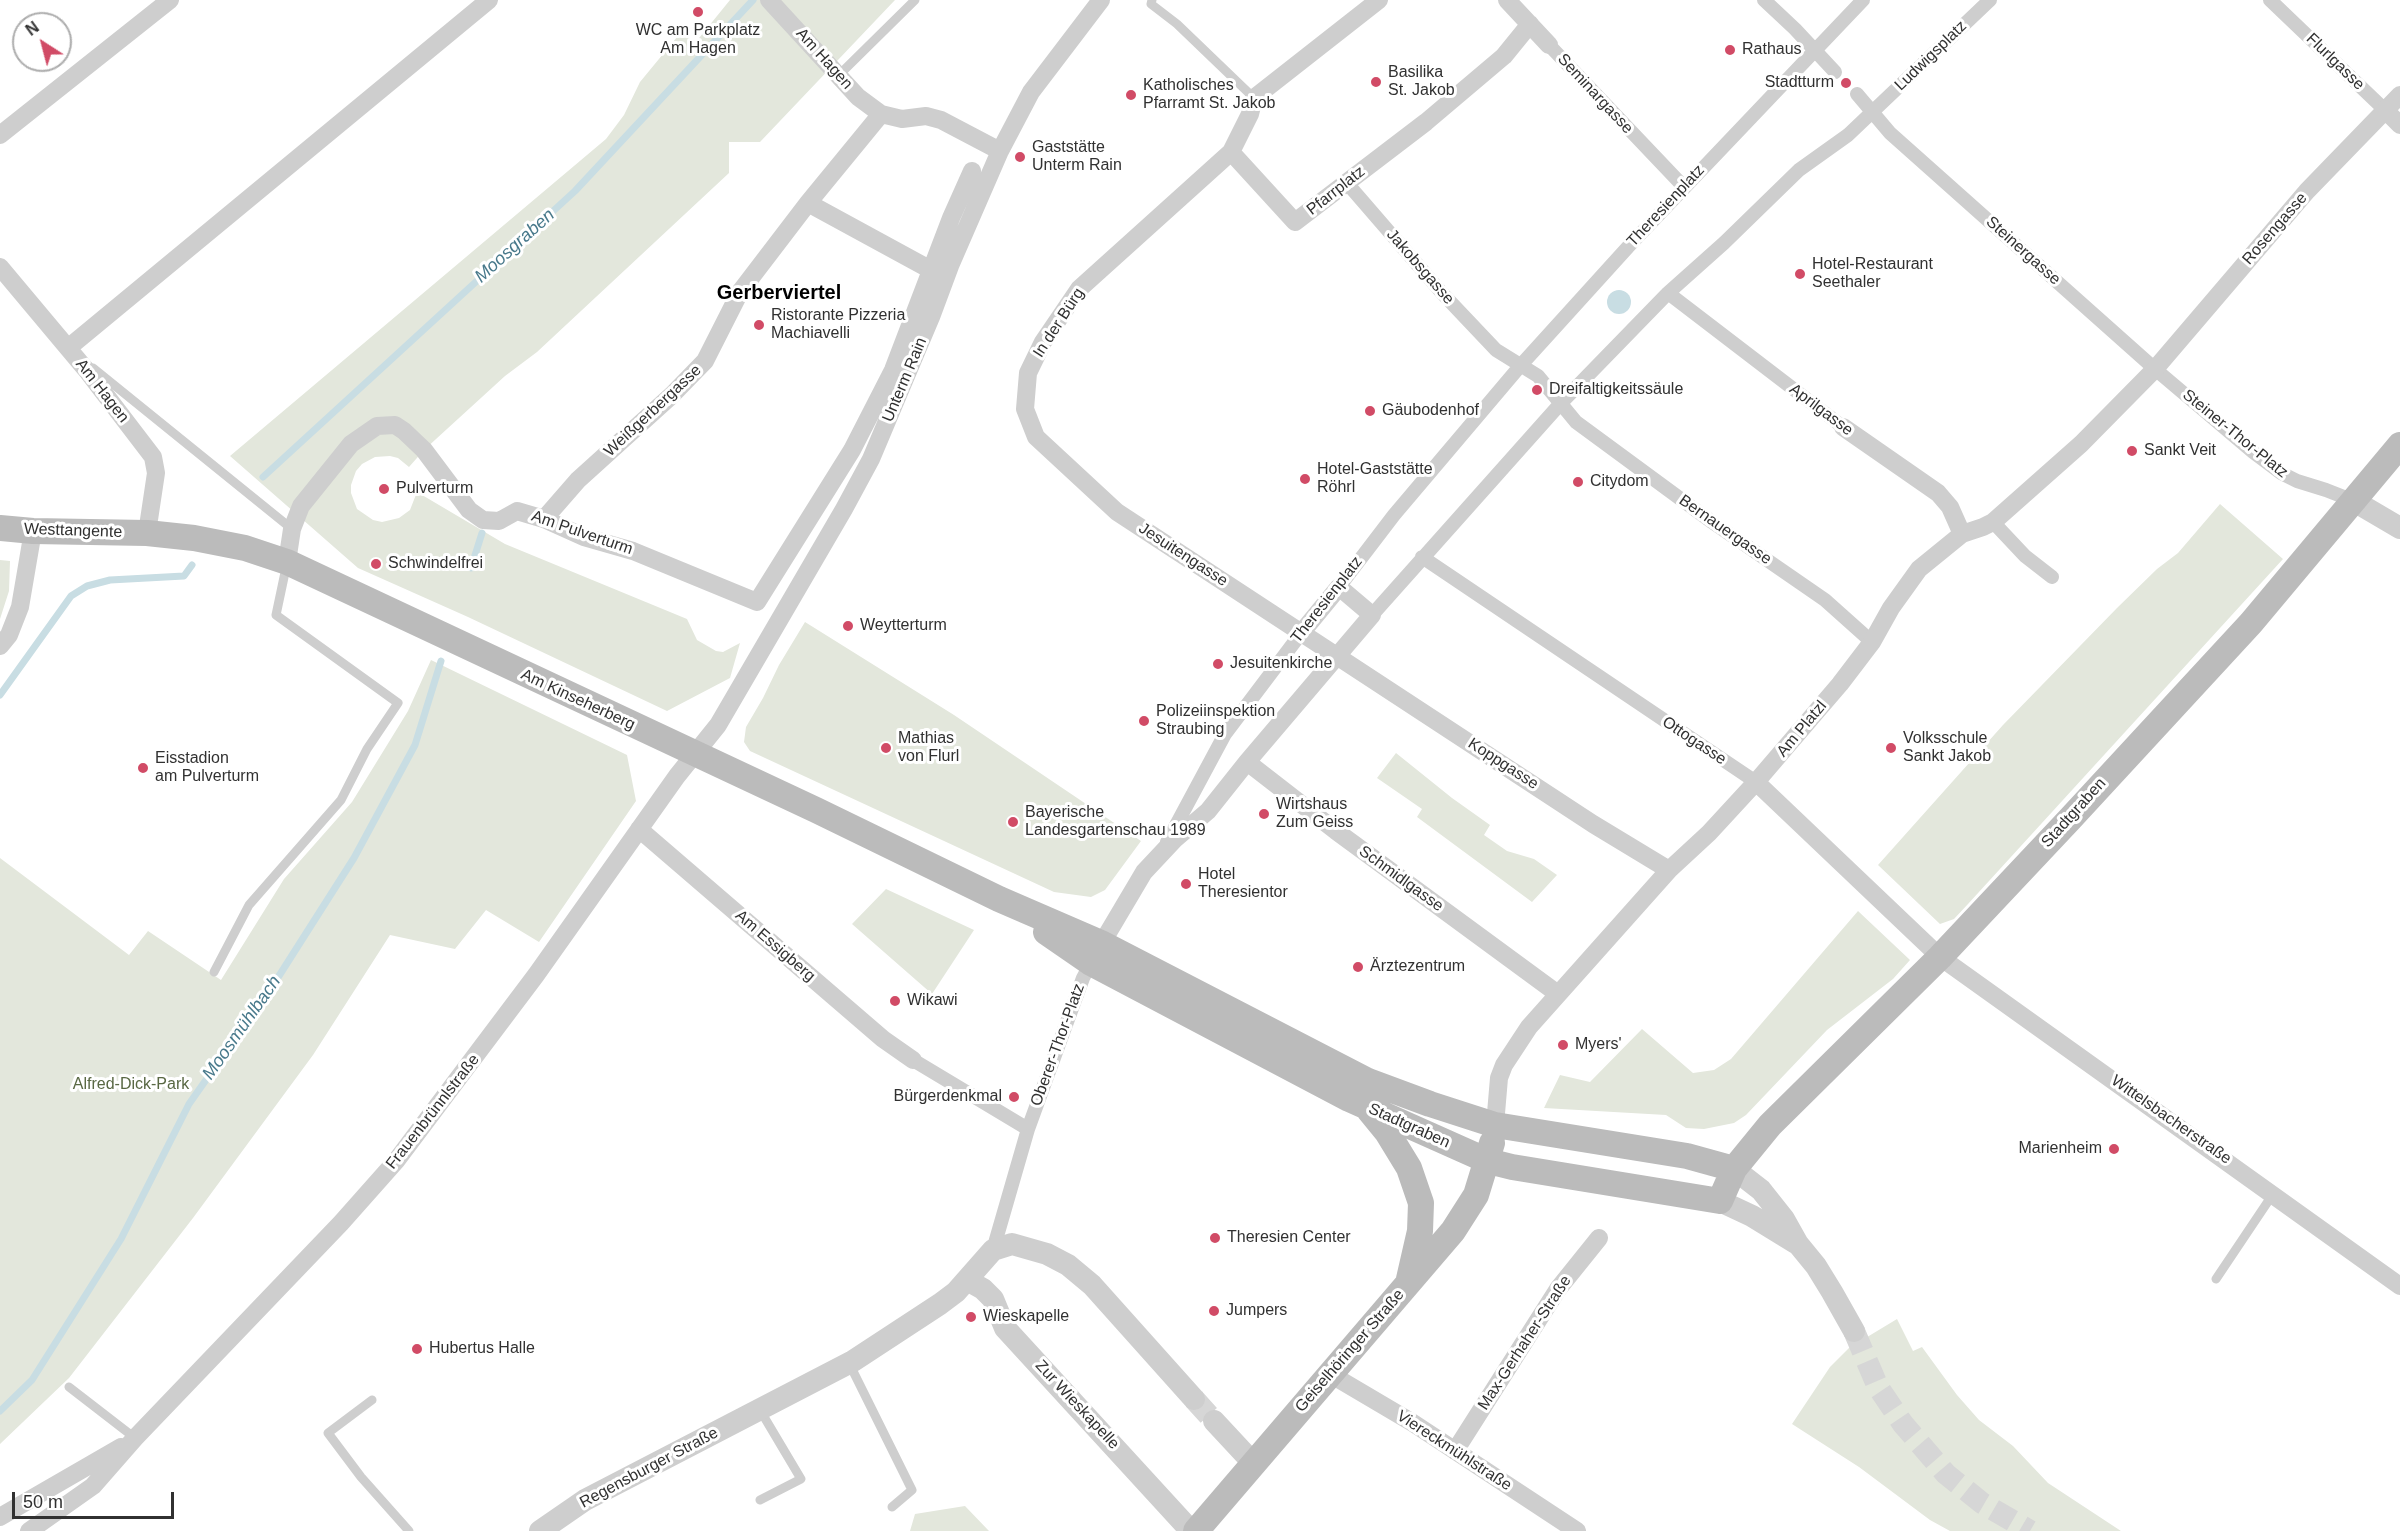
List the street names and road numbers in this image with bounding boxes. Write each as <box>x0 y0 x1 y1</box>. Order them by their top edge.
street label: Ludwigsplatz <box>1891 17 1971 95</box>
street label: Am Hagen <box>792 24 856 94</box>
street label: Flurlgasse <box>2302 29 2368 95</box>
street label: Seminargasse <box>1553 50 1637 138</box>
street label: Theresienplatz <box>1623 161 1709 251</box>
street label: Pfarrplatz <box>1303 162 1369 220</box>
street label: Rosengasse <box>2239 189 2311 269</box>
street label: Steinergasse <box>1982 213 2064 289</box>
street label: Jakobsgasse <box>1382 225 1458 309</box>
street label: In der Bürg <box>1029 285 1089 361</box>
street label: Unterm Rain <box>879 335 931 425</box>
street label: Am Hagen <box>71 355 133 427</box>
street label: Weißgerbergasse <box>600 361 706 461</box>
street label: Aprilgasse <box>1785 380 1857 440</box>
street label: Steiner-Thor-Platz <box>2179 386 2291 482</box>
street label: Bernauergasse <box>1675 491 1775 569</box>
street label: Am Pulverturm <box>529 507 635 559</box>
street label: Jesuitengasse <box>1135 519 1231 591</box>
street label: Westtangente <box>23 520 123 542</box>
street label: Theresienplatz <box>1287 553 1367 647</box>
street label: Am Kinseherberg <box>518 665 638 735</box>
street label: Am Platzl <box>1773 697 1831 761</box>
street label: Ottogasse <box>1658 713 1730 769</box>
street label: Koppgasse <box>1464 734 1542 794</box>
street label: Stadtgraben <box>2038 774 2110 852</box>
street label: Schmidlgasse <box>1355 842 1447 916</box>
street label: Am Essigberg <box>731 906 819 986</box>
street label: Oberer-Thor-Platz <box>1027 981 1089 1109</box>
street label: Frauenbrünnlstraße <box>382 1051 484 1173</box>
street label: Wittelsbacherstraße <box>2107 1071 2235 1169</box>
street label: Stadtgraben <box>1365 1100 1453 1152</box>
street label: Max-Gerhaher-Straße <box>1474 1272 1576 1414</box>
street label: Geiselhöringer Straße <box>1291 1286 1409 1416</box>
street label: Zur Wieskapelle <box>1031 1357 1123 1453</box>
street label: Viereckmühlstraße <box>1393 1407 1515 1495</box>
street label: Regensburger Straße <box>577 1423 721 1513</box>

